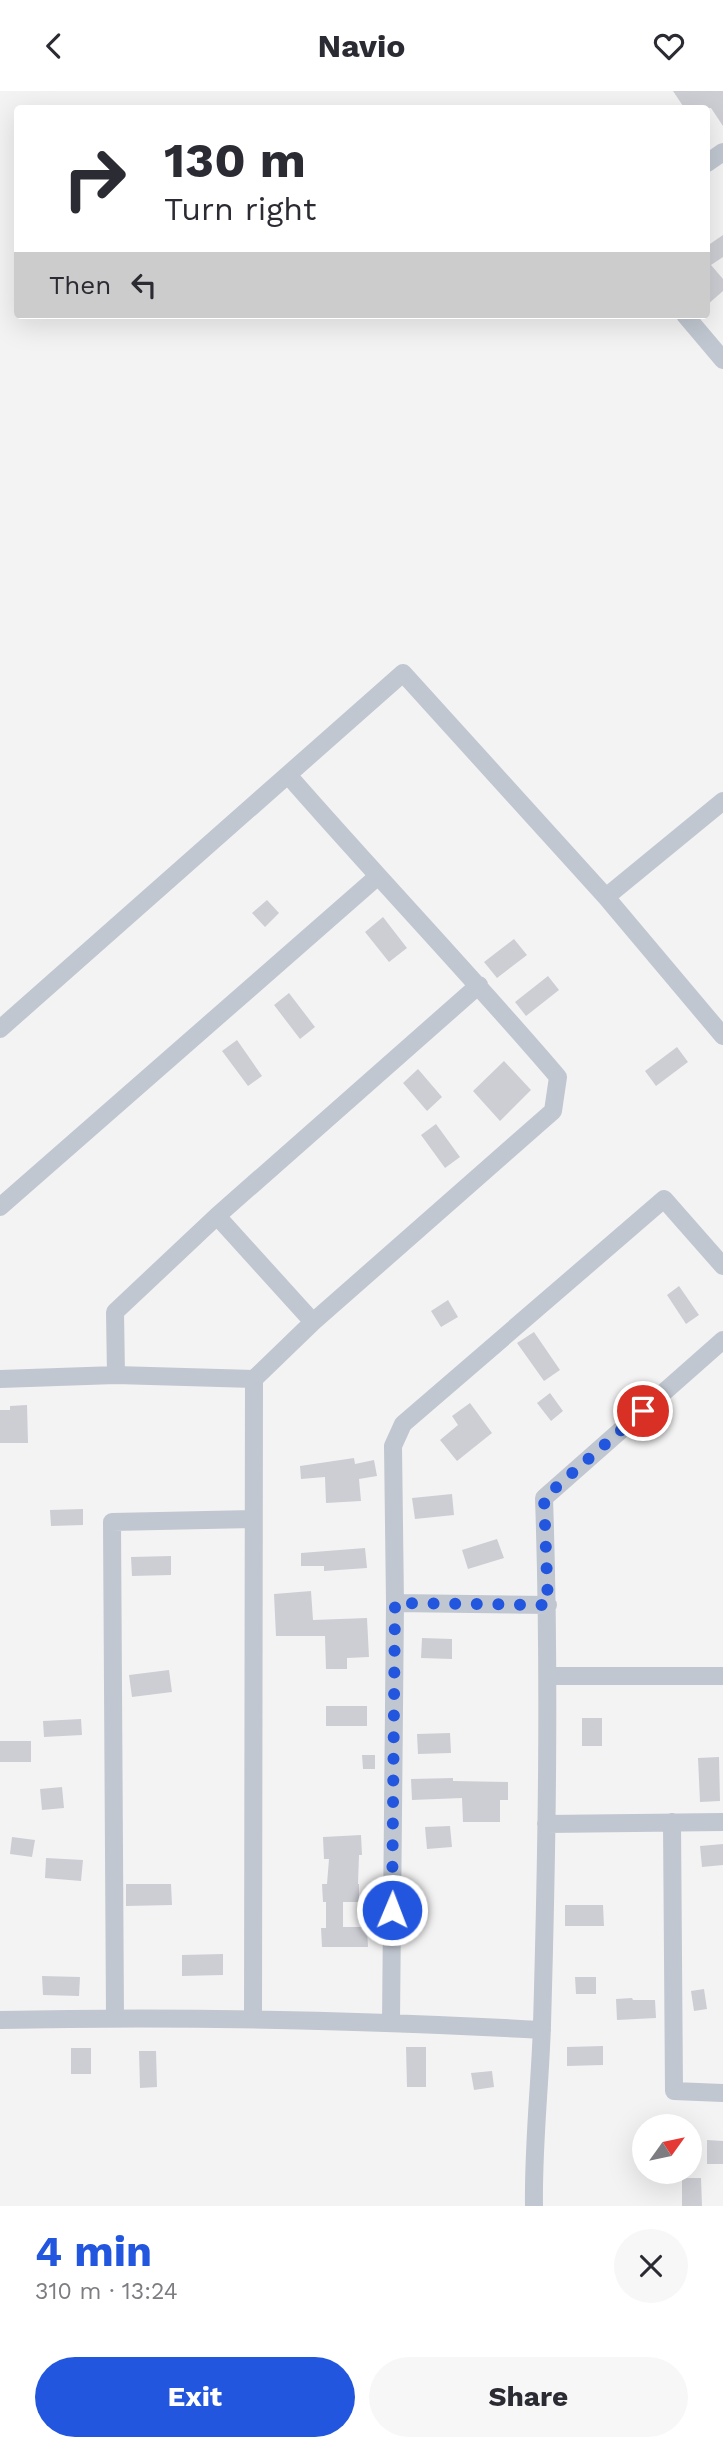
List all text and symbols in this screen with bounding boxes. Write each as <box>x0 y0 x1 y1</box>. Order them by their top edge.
icon: back <box>35 27 73 65</box>
text: Navio <box>318 27 405 65</box>
icon: heart <box>650 27 688 65</box>
text: 130 m <box>164 131 306 189</box>
icon: right <box>49 133 140 224</box>
text: Turn right <box>164 190 316 228</box>
icon: left <box>125 266 163 304</box>
text: Then <box>49 270 111 300</box>
pin <box>613 1381 673 1441</box>
icon: arrive <box>624 1392 662 1430</box>
position arrow <box>355 1873 429 1947</box>
north arrow <box>632 2114 702 2184</box>
map controls <box>632 2114 702 2184</box>
text: 4 min <box>35 2227 152 2276</box>
button: close <box>614 2229 688 2303</box>
text: 310 m · 13:24 <box>35 2278 178 2305</box>
button: Exit <box>35 2357 355 2437</box>
button: Share <box>369 2357 688 2437</box>

